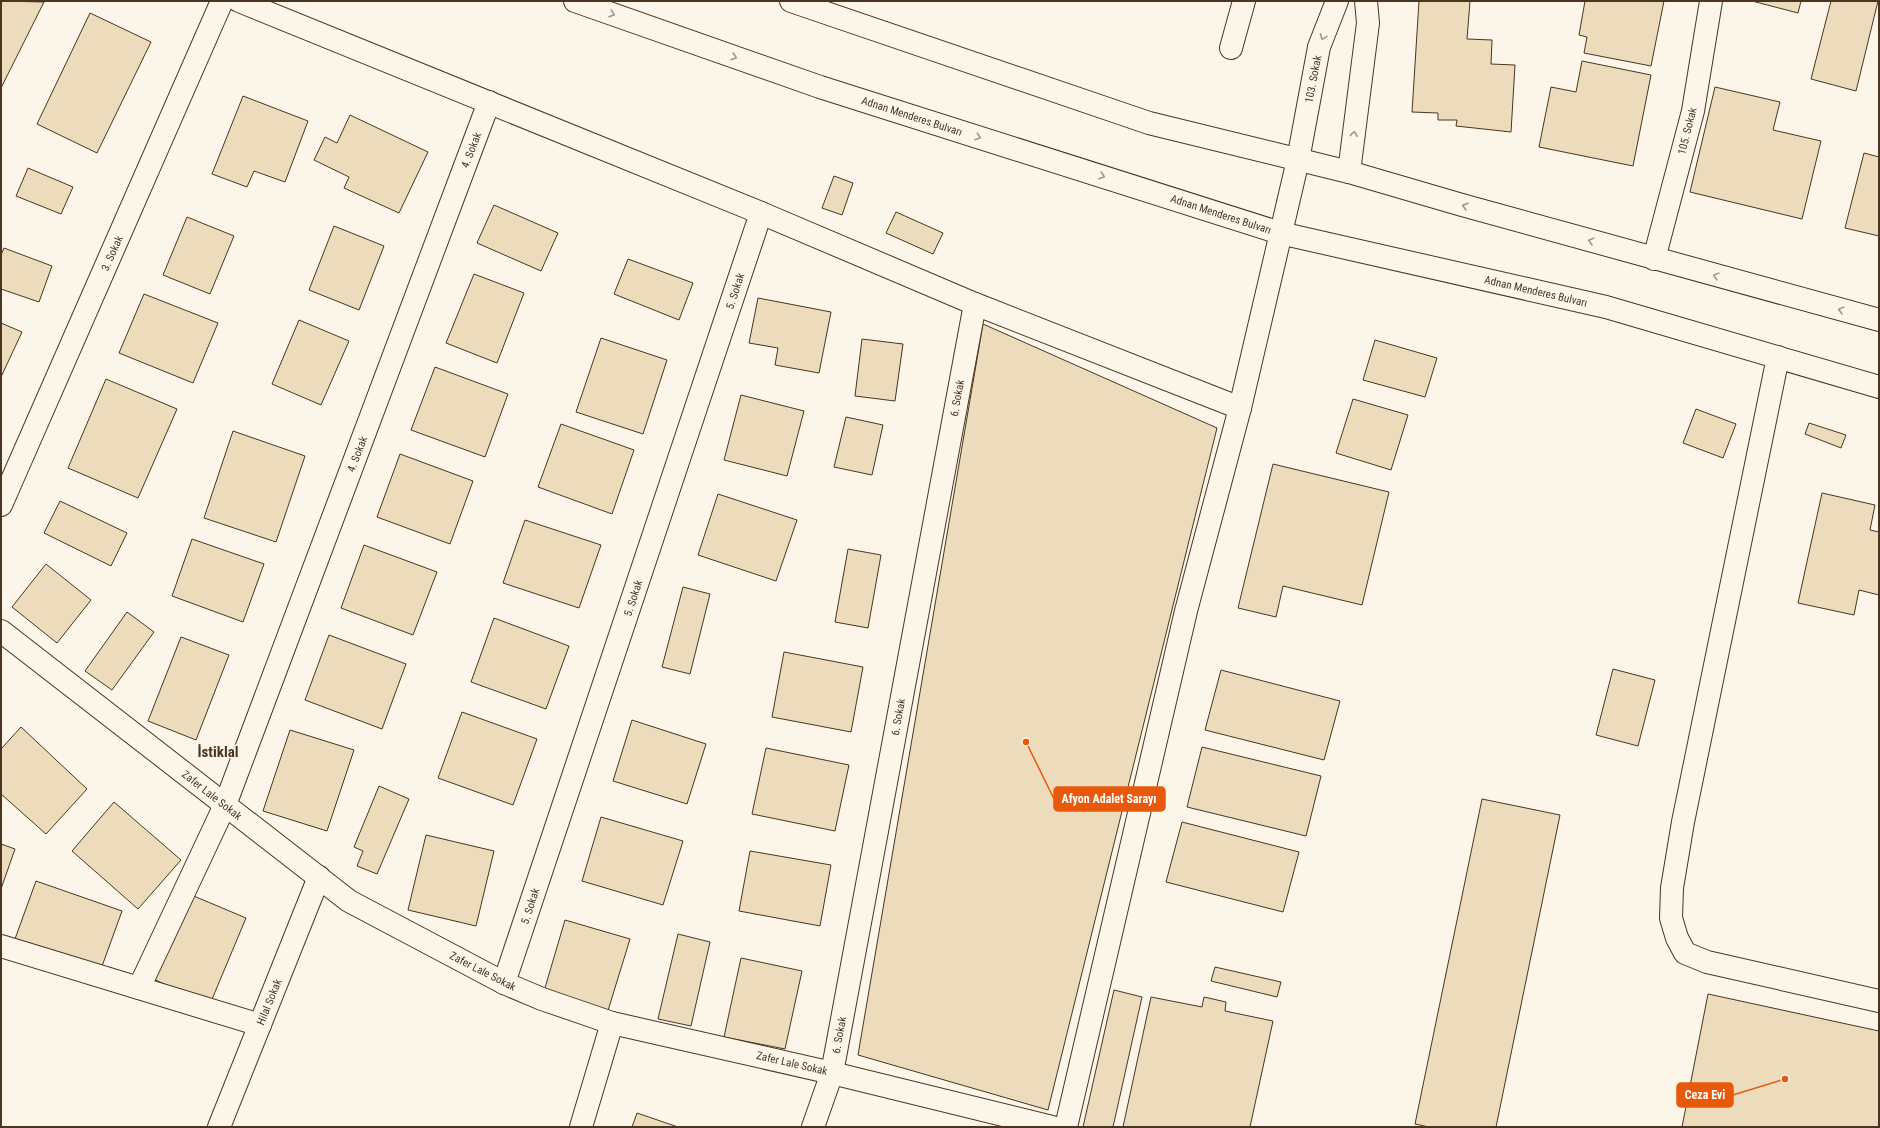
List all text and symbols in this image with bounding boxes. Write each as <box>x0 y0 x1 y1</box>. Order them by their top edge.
one-way arrow <box>608 9 615 18</box>
one-way arrow <box>1319 34 1327 41</box>
one-way arrow <box>731 52 738 61</box>
street label: 103. Sokak <box>1303 54 1324 104</box>
street label: Adnan Menderes Bulvarı <box>860 94 964 139</box>
street label: 105. Sokak <box>1675 106 1700 156</box>
street label: 4. Sokak <box>459 130 484 170</box>
one-way arrow <box>1349 130 1358 137</box>
one-way arrow <box>974 132 981 141</box>
one-way arrow <box>1098 171 1105 180</box>
street label: Adnan Menderes Bulvarı <box>1169 192 1273 237</box>
one-way arrow <box>1462 202 1469 211</box>
street label: 3. Sokak <box>99 233 126 273</box>
one-way arrow <box>1587 237 1594 246</box>
street label: 5. Sokak <box>724 271 747 311</box>
one-way arrow <box>1713 272 1719 280</box>
street label: Adnan Menderes Bulvarı <box>1483 273 1589 310</box>
one-way arrow <box>1838 306 1845 315</box>
street label: 6. Sokak <box>948 379 967 418</box>
street label: 4. Sokak <box>345 434 370 474</box>
street label: 5. Sokak <box>622 578 645 618</box>
street label: 6. Sokak <box>889 698 908 737</box>
district label: İstiklal <box>197 743 239 761</box>
street label: Zafer Lale Sokak <box>179 768 244 823</box>
callout: Afyon Adalet Sarayı <box>1054 787 1165 811</box>
text: Afyon Adalet Sarayı <box>1062 792 1156 806</box>
street label: 5. Sokak <box>519 886 542 926</box>
street label: Zafer Lale Sokak <box>448 949 518 994</box>
street label: Hilal Sokak <box>254 977 285 1027</box>
street label: 6. Sokak <box>830 1016 849 1055</box>
street label: Zafer Lale Sokak <box>755 1049 829 1078</box>
callout: Ceza Evi <box>1677 1083 1733 1107</box>
text: Ceza Evi <box>1685 1088 1725 1102</box>

